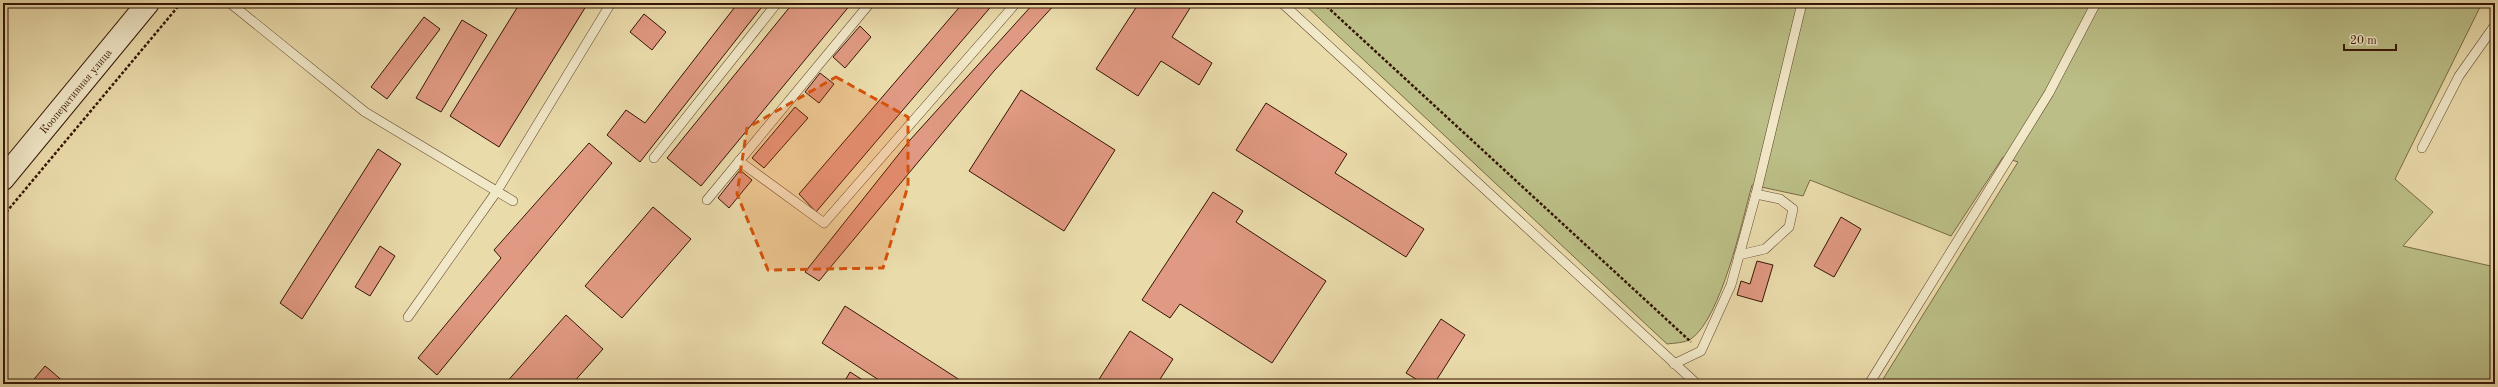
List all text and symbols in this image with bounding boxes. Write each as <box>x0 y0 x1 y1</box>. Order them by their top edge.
scale bar <box>2344 26 2396 52</box>
text: 20 m <box>2350 35 2377 47</box>
street label: Кооперативная улица <box>39 47 115 136</box>

